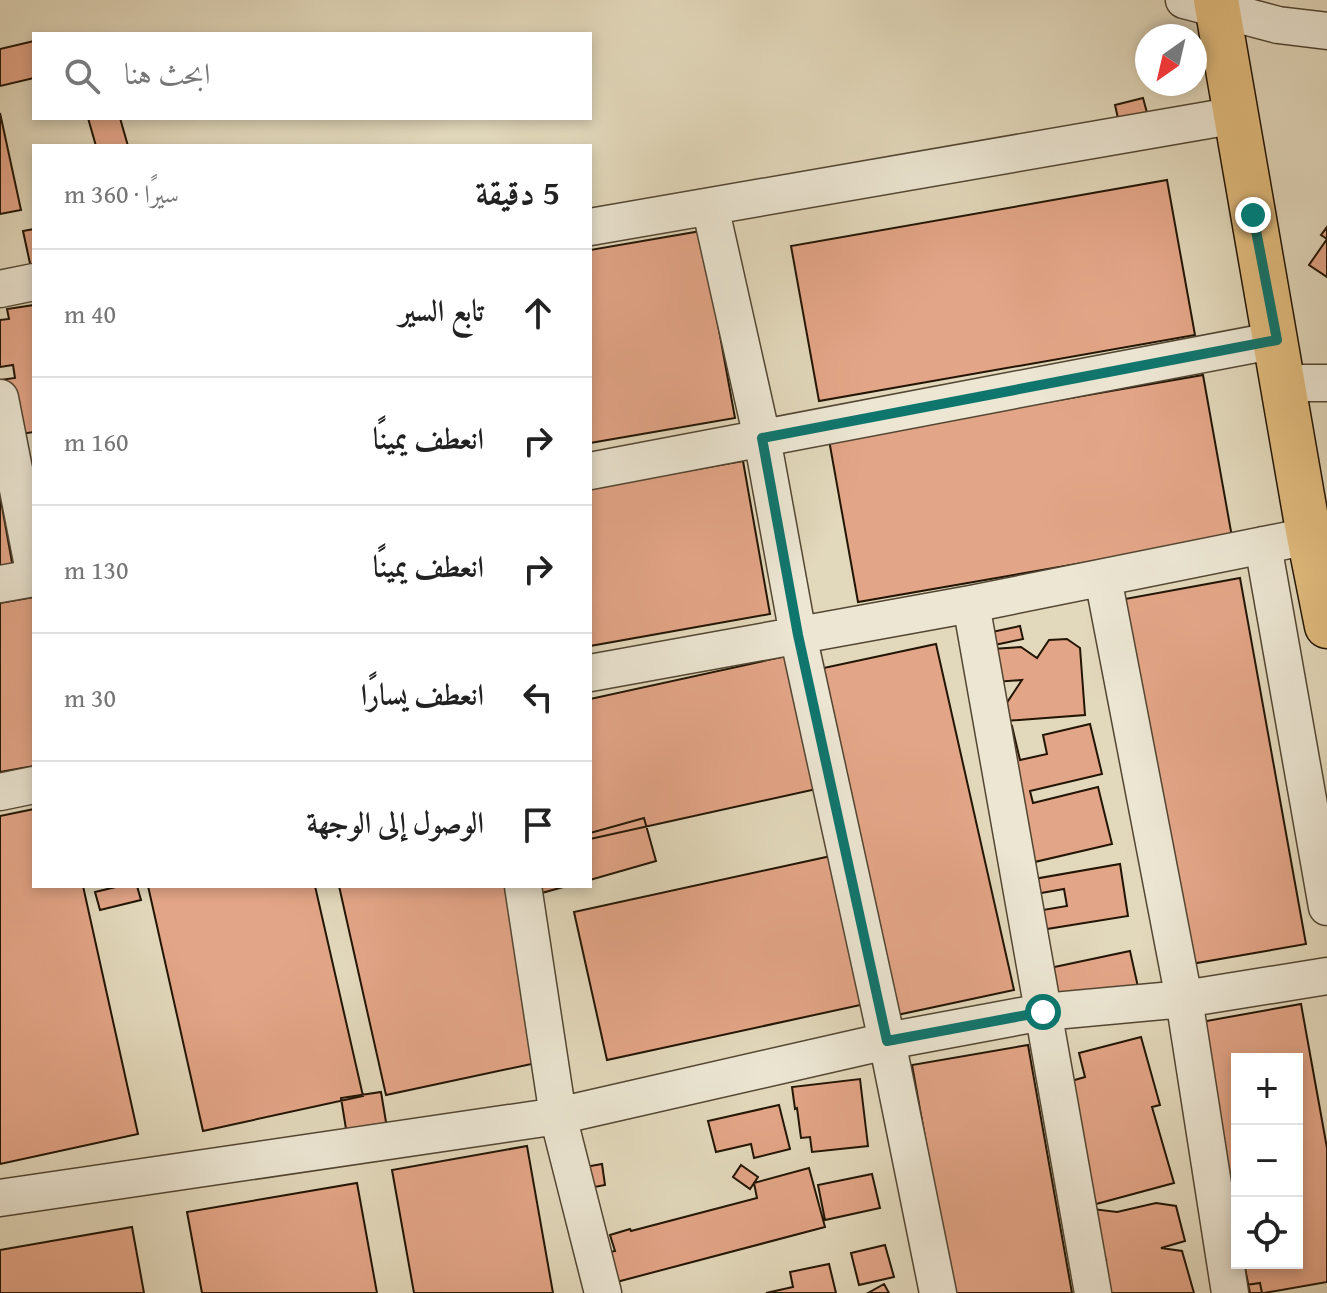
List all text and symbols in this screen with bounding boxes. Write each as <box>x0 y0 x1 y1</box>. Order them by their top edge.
north arrow <box>1135 24 1207 96</box>
search box <box>32 32 592 120</box>
text: ابحث هنا <box>124 51 211 95</box>
icon: search <box>60 54 104 98</box>
text: 5 دقيقة <box>476 167 560 216</box>
text: سيرًا · 360 m <box>64 174 179 213</box>
route end <box>1235 197 1271 233</box>
text: تابع السير <box>399 288 484 332</box>
icon: ahead <box>516 291 560 335</box>
text: 40 m <box>64 294 116 333</box>
text: انعطف يمينًا <box>373 416 484 460</box>
icon: right <box>516 419 560 463</box>
text: 160 m <box>64 422 129 461</box>
text: انعطف يمينًا <box>373 544 484 588</box>
icon: right <box>516 547 560 591</box>
text: 130 m <box>64 550 129 589</box>
text: انعطف يسارًا <box>361 672 484 716</box>
icon: left <box>516 675 560 719</box>
text: 30 m <box>64 678 116 717</box>
text: الوصول إلى الوجهة <box>306 800 484 844</box>
icon: arrive <box>516 803 560 847</box>
route start <box>1025 994 1061 1030</box>
map controls <box>1231 1053 1303 1269</box>
button: + <box>1231 1053 1303 1125</box>
button: − <box>1231 1125 1303 1197</box>
button: locate <box>1231 1197 1303 1269</box>

